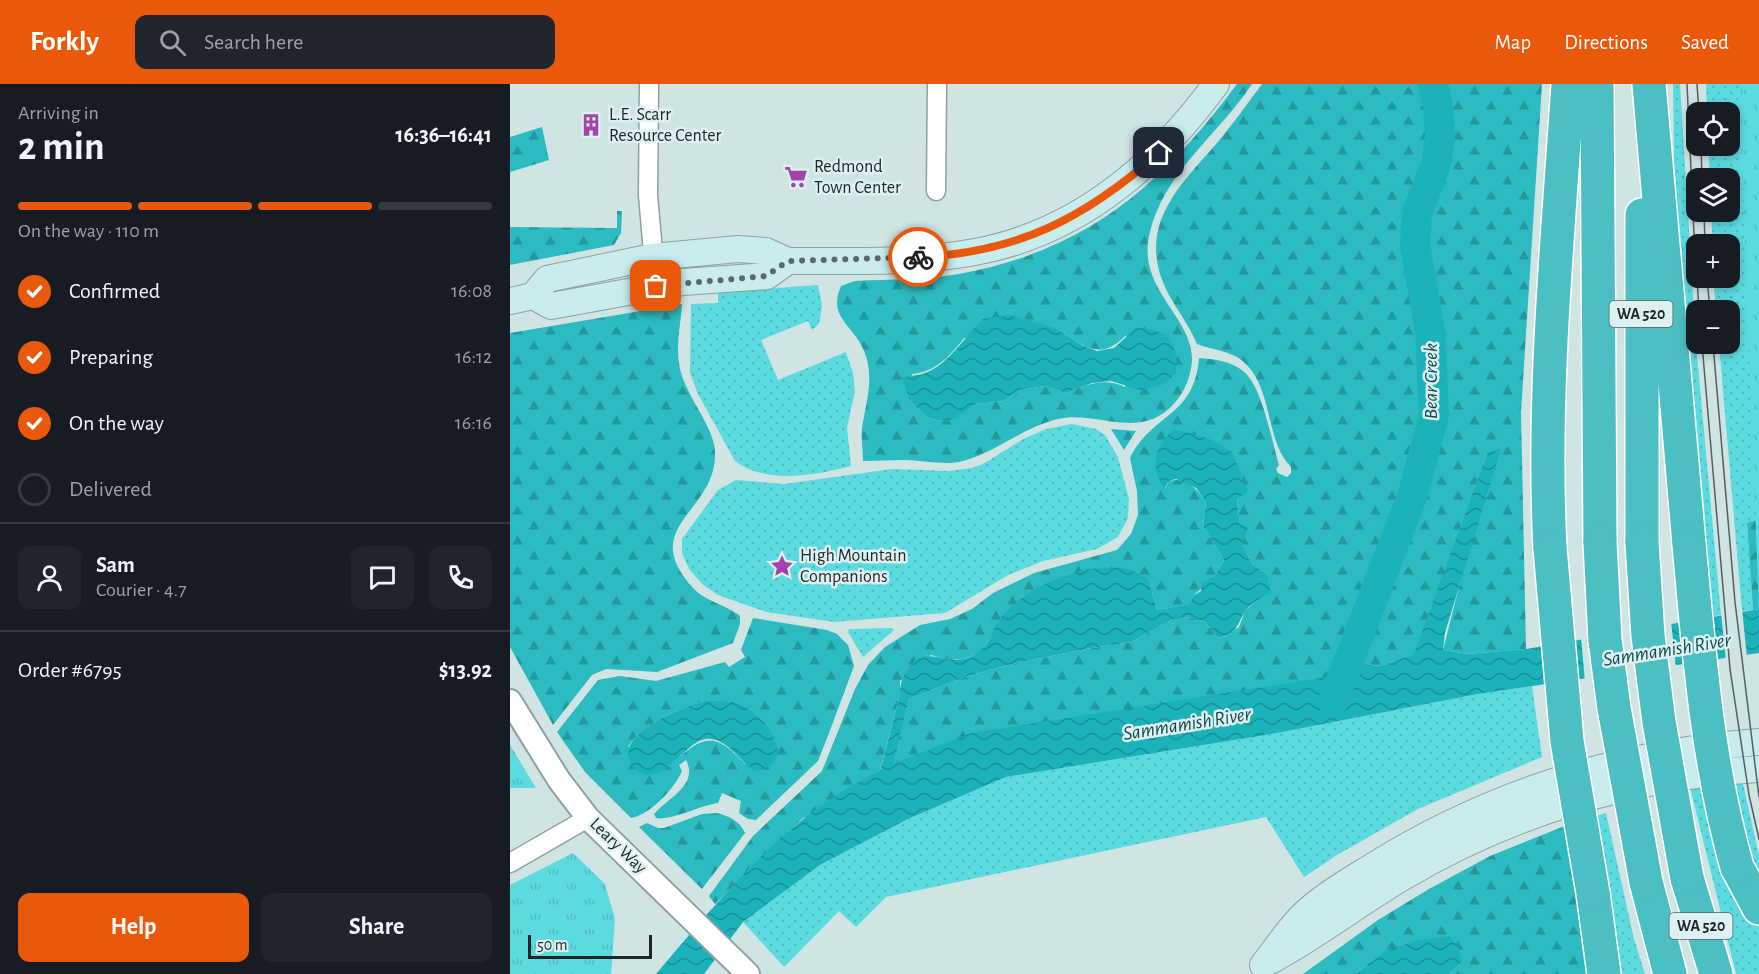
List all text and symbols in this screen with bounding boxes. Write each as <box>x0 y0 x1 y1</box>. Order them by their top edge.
search box <box>135 15 555 69</box>
icon: search <box>156 26 189 59</box>
text: Forkly <box>30 28 99 56</box>
text: Search here <box>204 31 303 53</box>
text: Map <box>1495 32 1531 53</box>
text: Directions <box>1564 32 1648 53</box>
text: Saved <box>1681 32 1729 53</box>
map controls <box>1686 102 1740 354</box>
button: locate <box>1686 102 1740 156</box>
text: Arriving in <box>18 103 99 123</box>
place label: L.E. Scarr Resource Center <box>609 106 722 145</box>
building icon: L.E. Scarr Resource Center <box>578 112 604 138</box>
text: 16:36–16:41 <box>396 124 492 146</box>
pin <box>1133 127 1184 178</box>
text: 2 min <box>18 128 105 167</box>
icon: home <box>1142 136 1175 169</box>
place label: Redmond Town Center <box>814 158 901 197</box>
supermarket icon: Redmond Town Center <box>783 164 809 190</box>
button: layers <box>1686 168 1740 222</box>
text: On the way · 110 m <box>18 221 159 241</box>
courier <box>888 227 948 287</box>
button: + <box>1686 234 1740 288</box>
icon: bike <box>902 241 935 274</box>
pin <box>630 260 681 311</box>
icon: bag <box>639 269 672 302</box>
icon: check <box>18 275 51 308</box>
text: Confirmed <box>69 280 160 302</box>
text: 16:08 <box>451 281 492 301</box>
button: − <box>1686 300 1740 354</box>
road number: WA 520 <box>1610 301 1672 327</box>
icon: check <box>18 341 51 374</box>
water label: Bear Creek <box>1421 343 1441 419</box>
text: Preparing <box>69 346 153 368</box>
text: 16:12 <box>455 347 492 367</box>
icon: check <box>18 407 51 440</box>
text: On the way <box>69 412 164 434</box>
text: 16:16 <box>455 413 492 433</box>
text: Delivered <box>69 478 152 500</box>
button: person <box>18 546 81 609</box>
button: chat <box>351 546 414 609</box>
button: phone <box>429 546 492 609</box>
place label: High Mountain Companions <box>800 547 906 586</box>
place icon: High Mountain Companions <box>769 553 795 579</box>
text: Sam <box>96 554 135 576</box>
text: Courier · 4.7 <box>96 580 187 600</box>
water label: Sammamish River <box>1602 630 1733 670</box>
text: Order #6795 <box>18 659 122 681</box>
text: $13.92 <box>439 659 492 681</box>
water label: Sammamish River <box>1122 704 1253 744</box>
street label: Leary Way <box>586 815 650 877</box>
button: Help <box>18 893 249 962</box>
button: Share <box>261 893 492 962</box>
road number: WA 520 <box>1670 913 1732 939</box>
scale bar <box>528 932 652 960</box>
text: 50 m <box>537 937 568 953</box>

